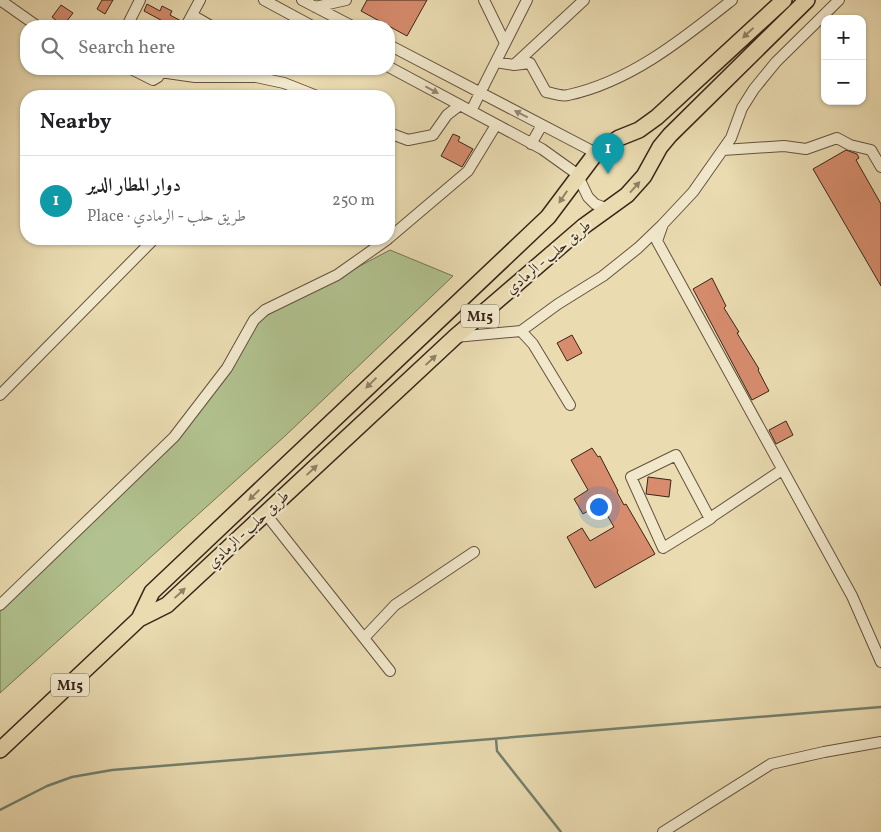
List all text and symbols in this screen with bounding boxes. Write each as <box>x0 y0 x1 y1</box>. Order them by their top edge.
map controls <box>821 15 866 105</box>
button: + <box>821 15 866 60</box>
search box <box>20 20 395 75</box>
one-way arrow <box>742 27 754 39</box>
icon: search <box>38 34 66 62</box>
text: Search here <box>78 35 175 61</box>
button: − <box>821 60 866 105</box>
one-way arrow <box>424 86 439 94</box>
text: Nearby <box>40 108 111 137</box>
one-way arrow <box>514 110 528 118</box>
pin: 1 <box>592 133 624 174</box>
text: دوار المطار الدير <box>87 173 181 199</box>
one-way arrow <box>629 181 640 194</box>
text: 1 <box>53 190 59 212</box>
text: 250 m <box>332 190 375 212</box>
one-way arrow <box>559 190 568 204</box>
text: Place · طريق حلب - الرمادي <box>87 206 246 228</box>
street label: طريق حلب - الرمادي <box>502 216 596 300</box>
road number: M15 <box>461 304 499 328</box>
one-way arrow <box>424 354 436 366</box>
one-way arrow <box>366 377 378 389</box>
one-way arrow <box>305 464 317 476</box>
street label: طريق حلب - الرمادي <box>203 486 295 574</box>
one-way arrow <box>248 489 260 501</box>
your location <box>586 494 612 520</box>
one-way arrow <box>173 587 185 599</box>
road number: M15 <box>51 674 89 696</box>

